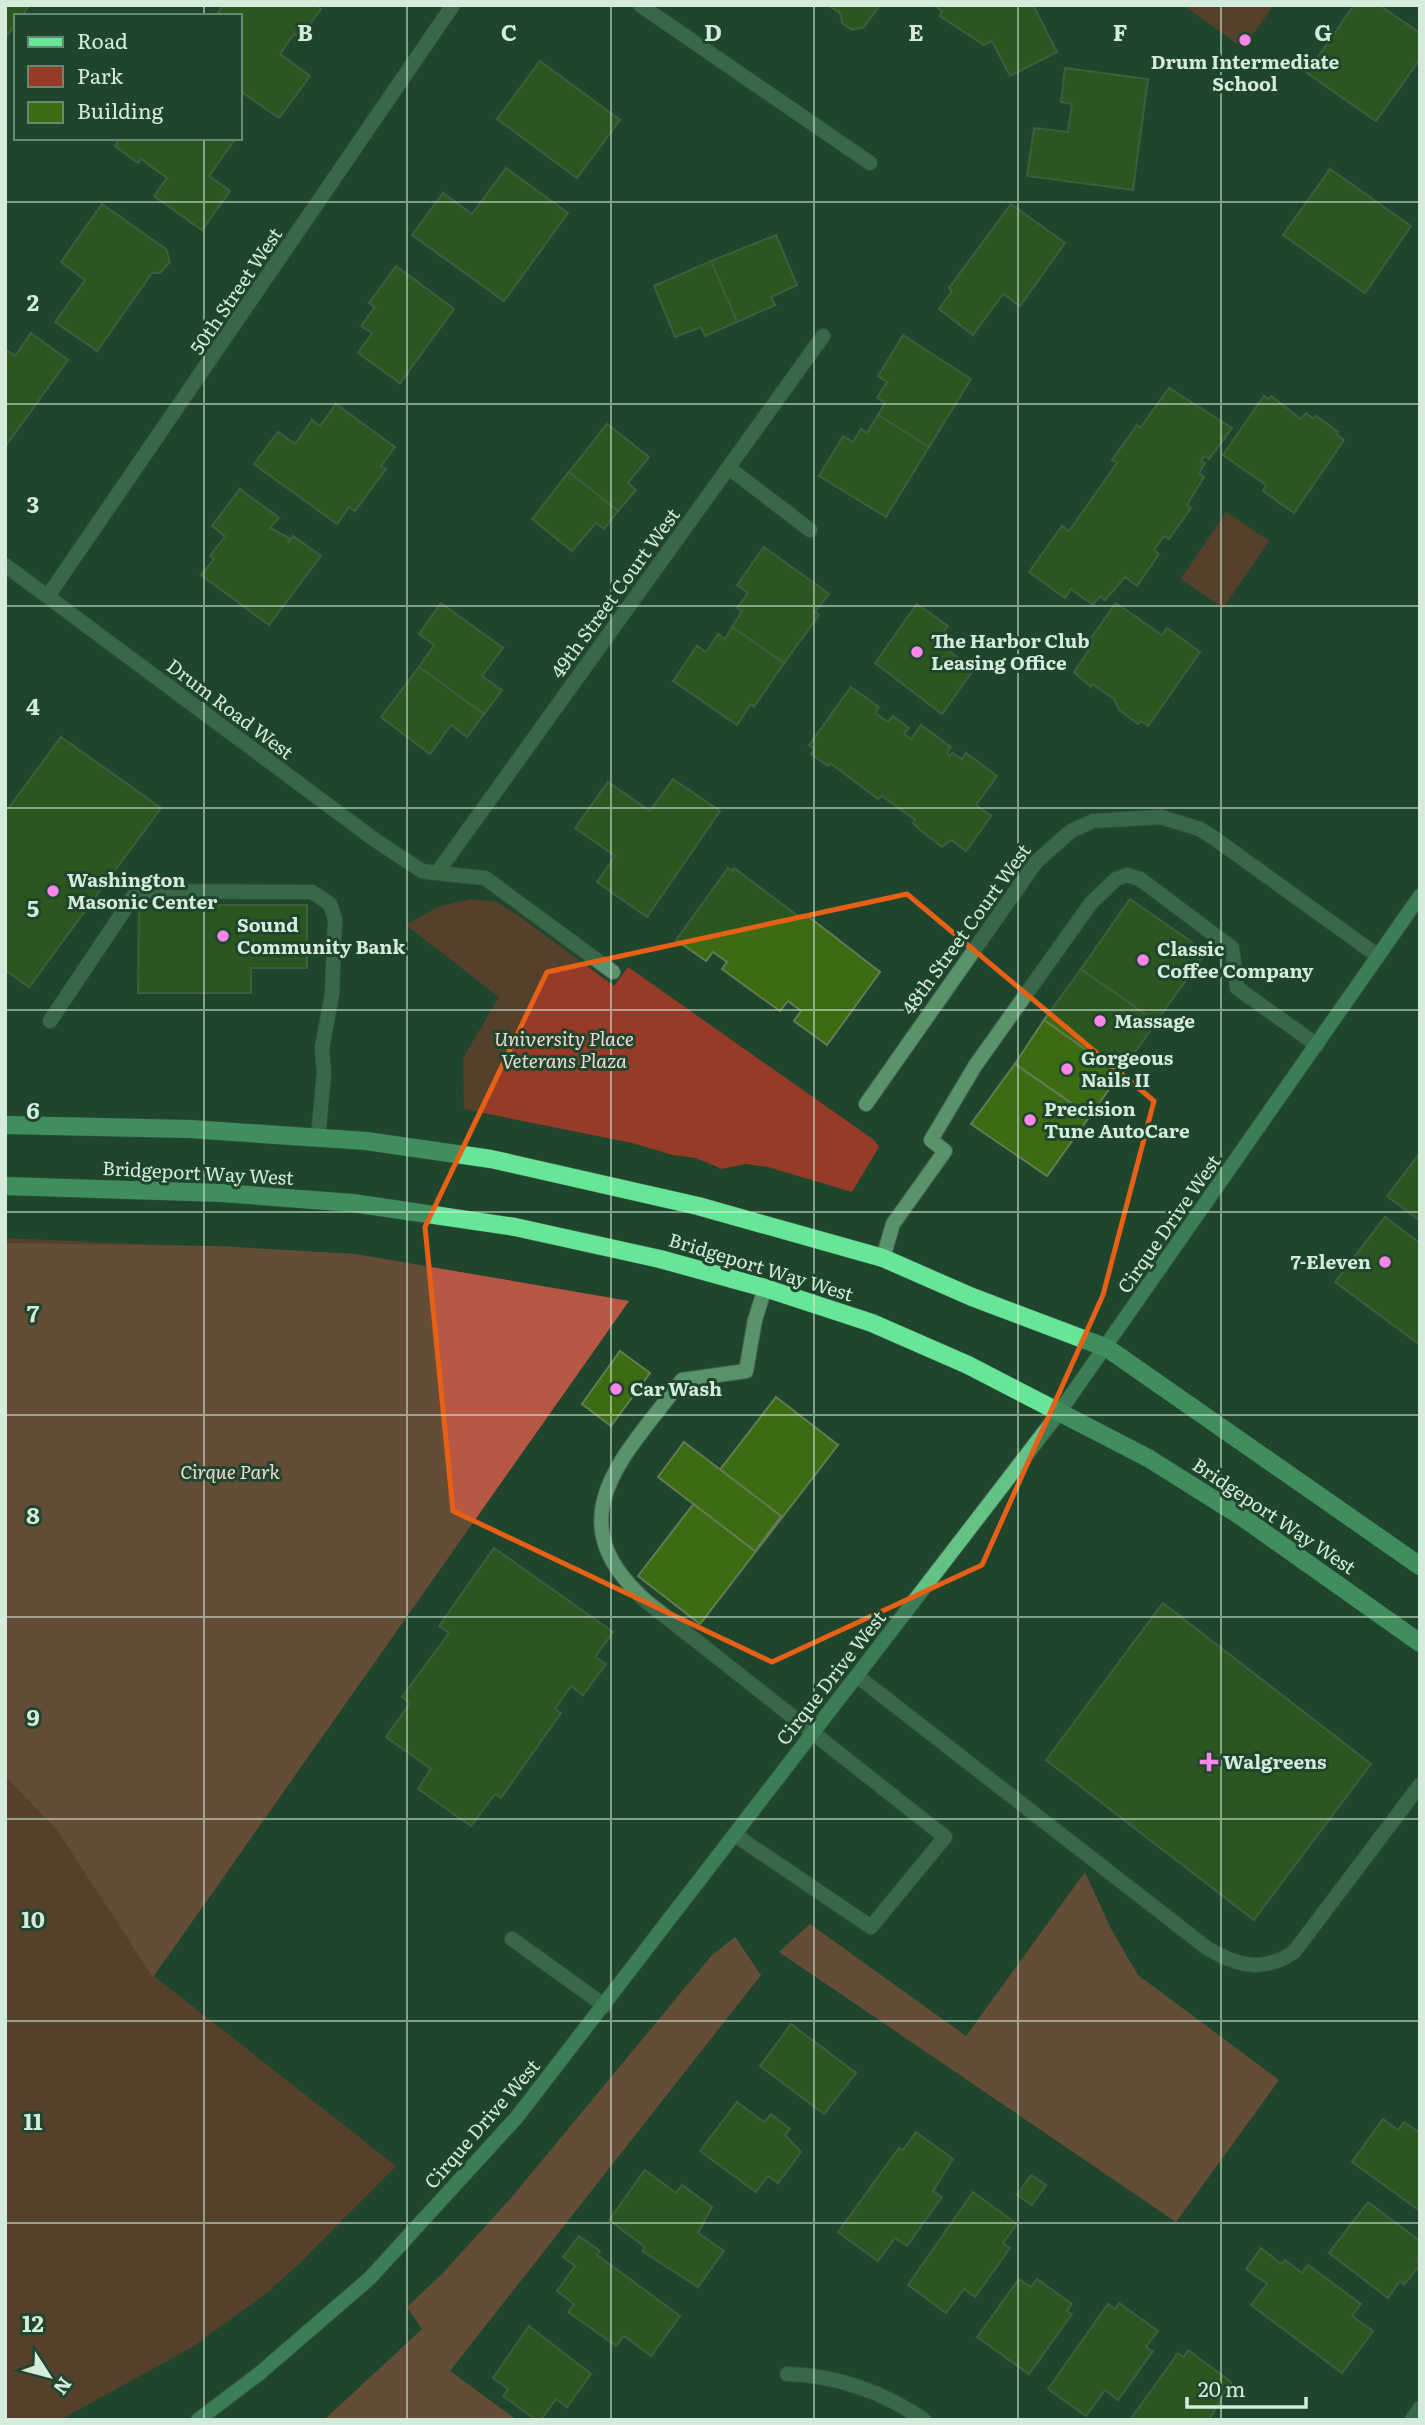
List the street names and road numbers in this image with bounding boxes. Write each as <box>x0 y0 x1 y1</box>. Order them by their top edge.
street label: 50th Street West <box>182 221 288 359</box>
street label: 49th Street Court West <box>543 501 686 683</box>
street label: Drum Road West <box>161 651 300 765</box>
street label: 48th Street Court West <box>894 837 1037 1019</box>
street label: Cirque Drive West <box>1110 1148 1227 1299</box>
street label: Bridgeport Way West <box>102 1153 295 1191</box>
street label: Bridgeport Way West <box>666 1225 857 1308</box>
street label: Bridgeport Way West <box>1187 1450 1362 1581</box>
street label: Cirque Drive West <box>769 1604 892 1751</box>
street label: Cirque Drive West <box>417 2052 546 2194</box>

